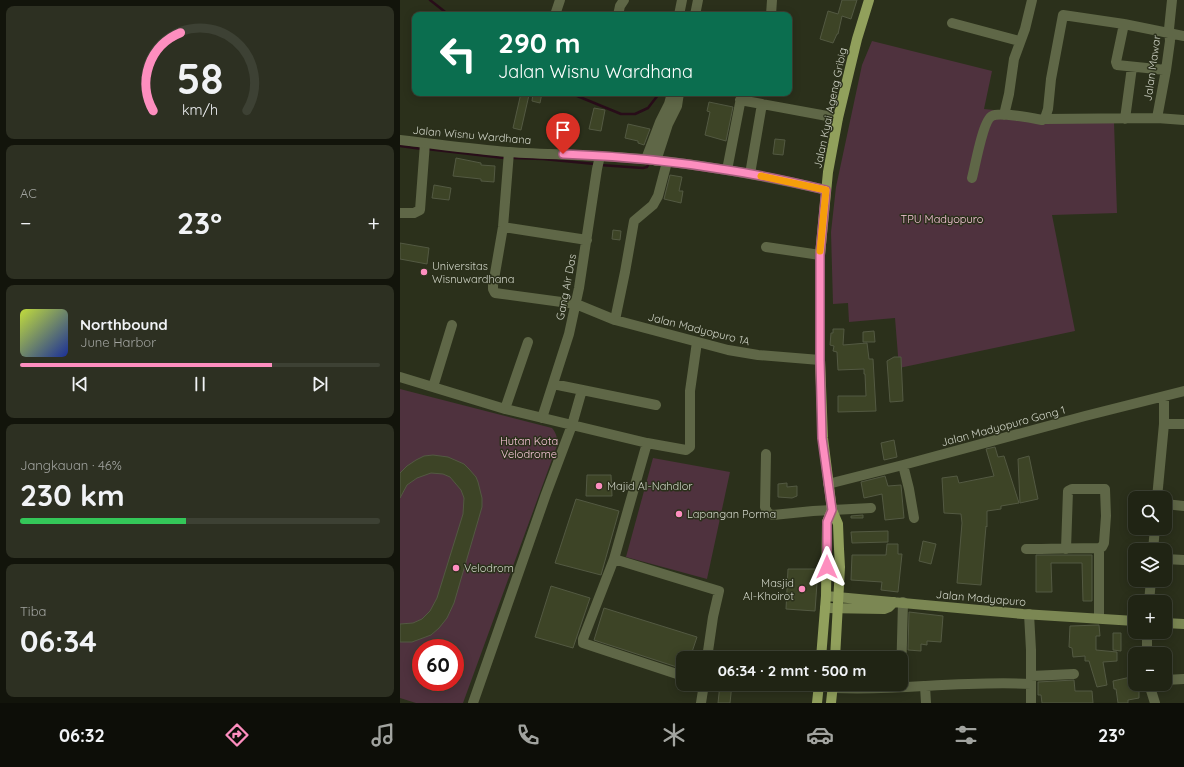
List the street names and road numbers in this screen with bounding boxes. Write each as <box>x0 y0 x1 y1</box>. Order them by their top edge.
street label: Jalan Mawar <box>1140 33 1164 102</box>
street label: Jalan Kyai Ageng Gribig <box>810 46 850 170</box>
street label: Jalan Wisnu Wardhana <box>412 123 532 147</box>
street label: Gang Air Das <box>553 253 579 321</box>
street label: Jalan Madyopuro 1A <box>647 310 751 348</box>
street label: Jalan Madyopuro Gang 1 <box>939 403 1067 449</box>
street label: Jalan Madyapuro <box>935 587 1027 609</box>

